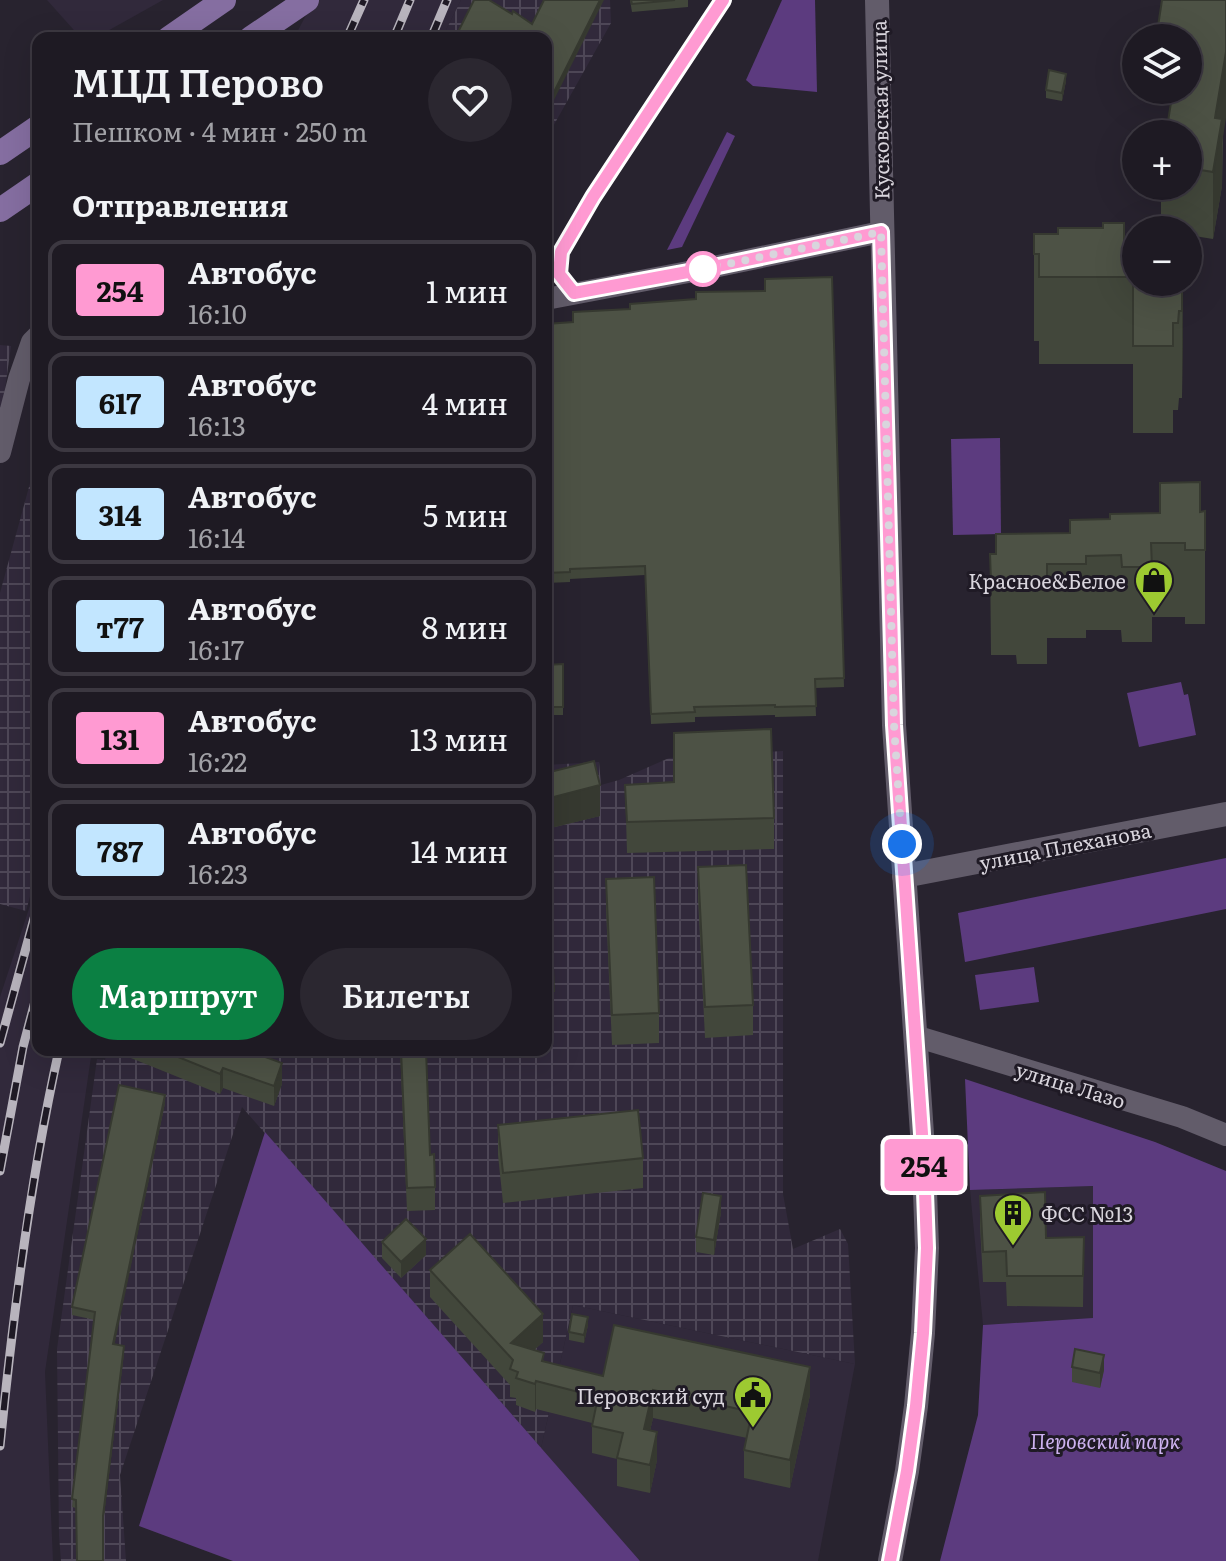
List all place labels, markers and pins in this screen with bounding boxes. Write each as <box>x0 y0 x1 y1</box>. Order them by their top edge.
unlabelled marker <box>686 252 720 286</box>
shop icon: Красное&Белое <box>1133 559 1175 614</box>
place label: Красное&Белое <box>968 565 1126 595</box>
building icon: ФСС №13 <box>992 1192 1034 1247</box>
place label: ФСС №13 <box>1041 1198 1133 1228</box>
public building icon: Перовский суд <box>732 1374 774 1429</box>
place label: Перовский суд <box>577 1380 725 1410</box>

